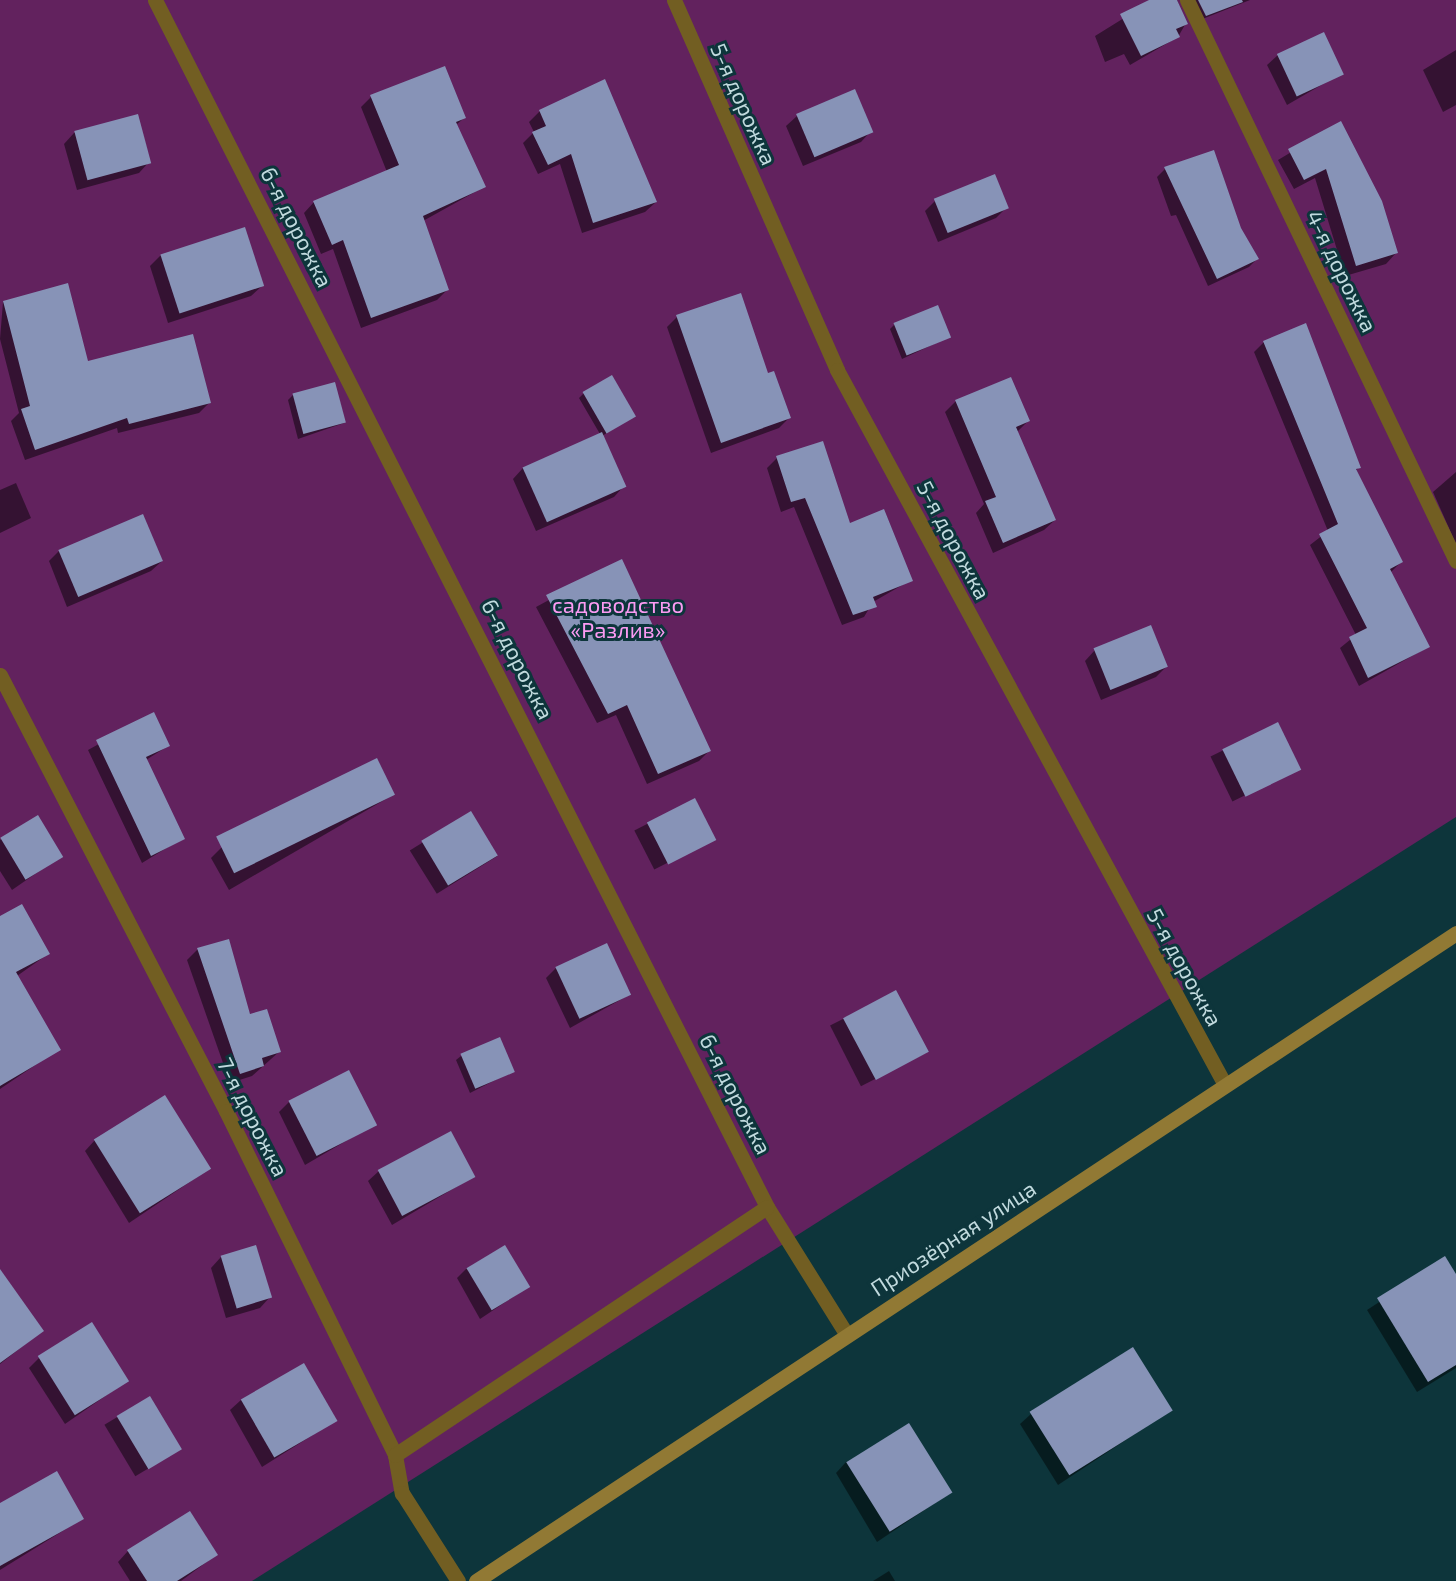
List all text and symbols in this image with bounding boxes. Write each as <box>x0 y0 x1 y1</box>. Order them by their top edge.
street label: 5-я дорожка <box>705 39 783 169</box>
street label: 6-я дорожка <box>255 163 339 291</box>
street label: 4-я дорожка <box>1301 206 1383 336</box>
street label: 5-я дорожка <box>912 476 996 604</box>
park label: садоводство «Разлив» <box>552 591 684 642</box>
street label: 6-я дорожка <box>476 595 560 723</box>
street label: 5-я дорожка <box>1142 904 1228 1030</box>
street label: 6-я дорожка <box>694 1030 778 1158</box>
street label: 7-я дорожка <box>212 1053 294 1181</box>
street label: Приозёрная улица <box>865 1175 1041 1301</box>

